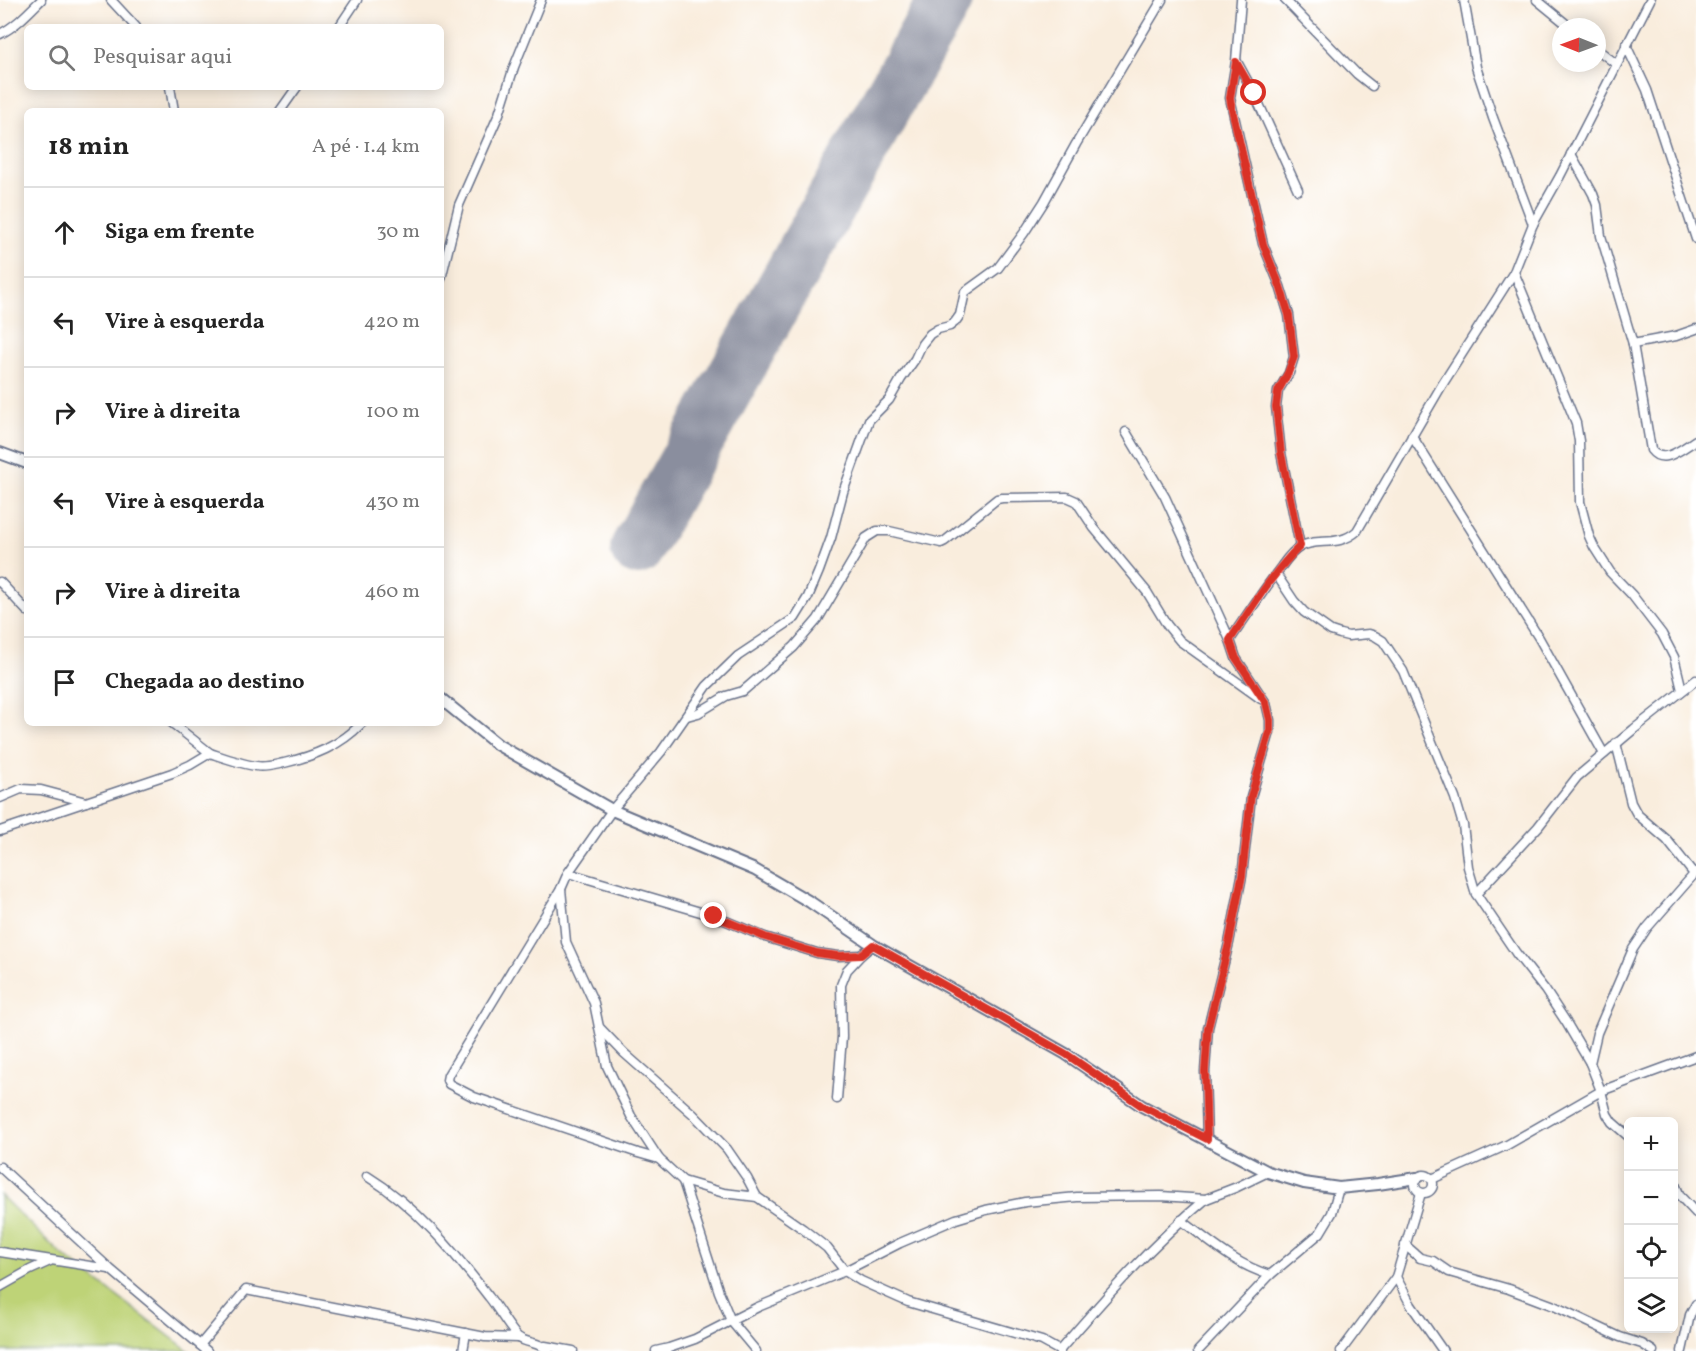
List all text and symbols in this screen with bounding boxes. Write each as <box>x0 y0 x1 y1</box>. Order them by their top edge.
north arrow <box>1552 18 1606 72</box>
search box <box>24 24 444 90</box>
icon: search <box>45 41 78 74</box>
text: Pesquisar aqui <box>93 42 232 73</box>
route start <box>1240 79 1266 105</box>
text: 18 min <box>48 129 129 165</box>
text: A pé · 1.4 km <box>312 133 420 161</box>
icon: ahead <box>48 216 81 249</box>
text: Siga em frente <box>105 217 255 248</box>
text: 30 m <box>376 218 420 246</box>
icon: left <box>48 306 81 339</box>
text: Vire à esquerda <box>105 307 265 338</box>
text: 420 m <box>364 308 420 336</box>
icon: right <box>48 396 81 429</box>
text: Vire à direita <box>105 397 241 428</box>
text: 100 m <box>366 398 420 426</box>
icon: left <box>48 486 81 519</box>
text: Vire à esquerda <box>105 487 265 518</box>
text: 430 m <box>365 488 420 516</box>
icon: right <box>48 576 81 609</box>
text: Vire à direita <box>105 577 241 608</box>
text: 460 m <box>364 578 420 606</box>
icon: arrive <box>48 666 81 699</box>
text: Chegada ao destino <box>105 667 305 698</box>
route end <box>700 902 726 928</box>
map controls <box>1624 1117 1678 1333</box>
button: + <box>1624 1117 1678 1171</box>
button: − <box>1624 1171 1678 1225</box>
button: locate <box>1624 1225 1678 1279</box>
button: layers <box>1624 1279 1678 1333</box>

